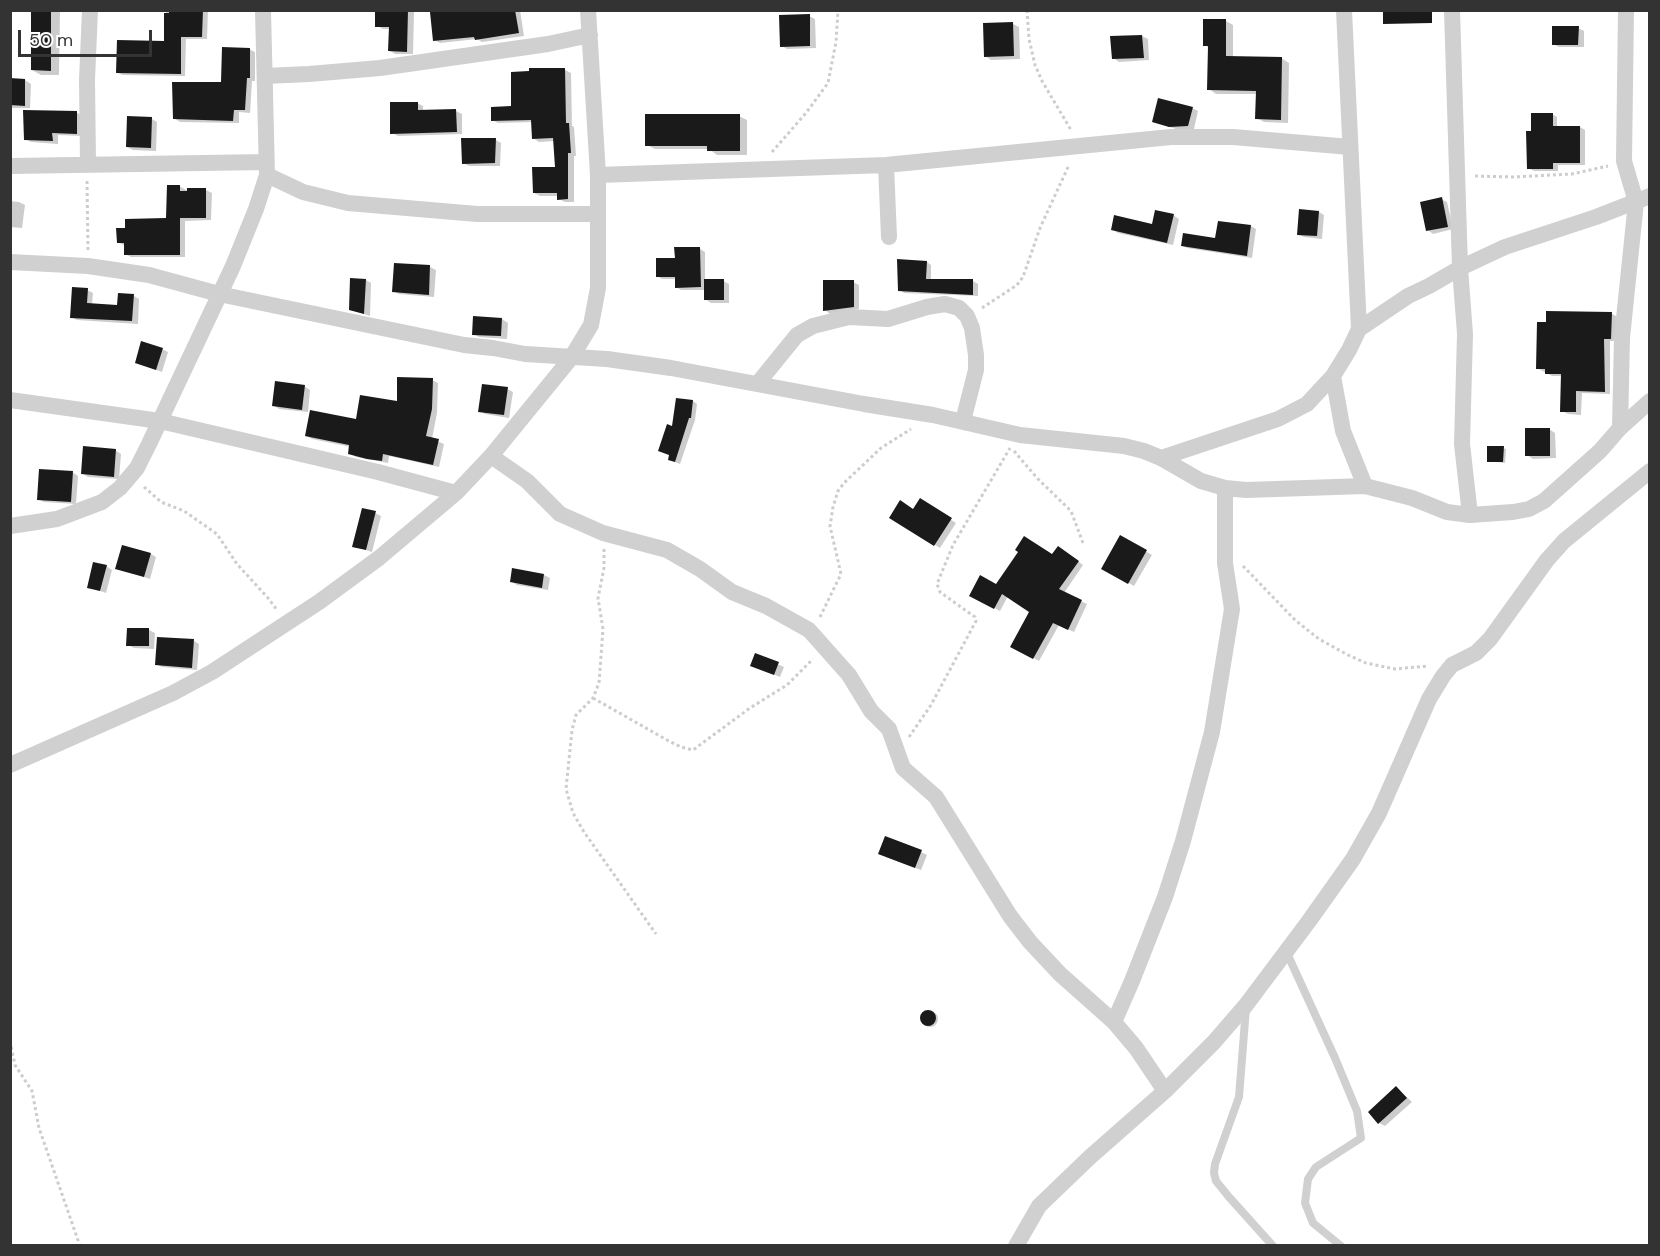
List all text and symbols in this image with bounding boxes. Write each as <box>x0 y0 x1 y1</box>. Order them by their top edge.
scale bar <box>21 18 154 56</box>
text: 50 m <box>29 28 73 52</box>

